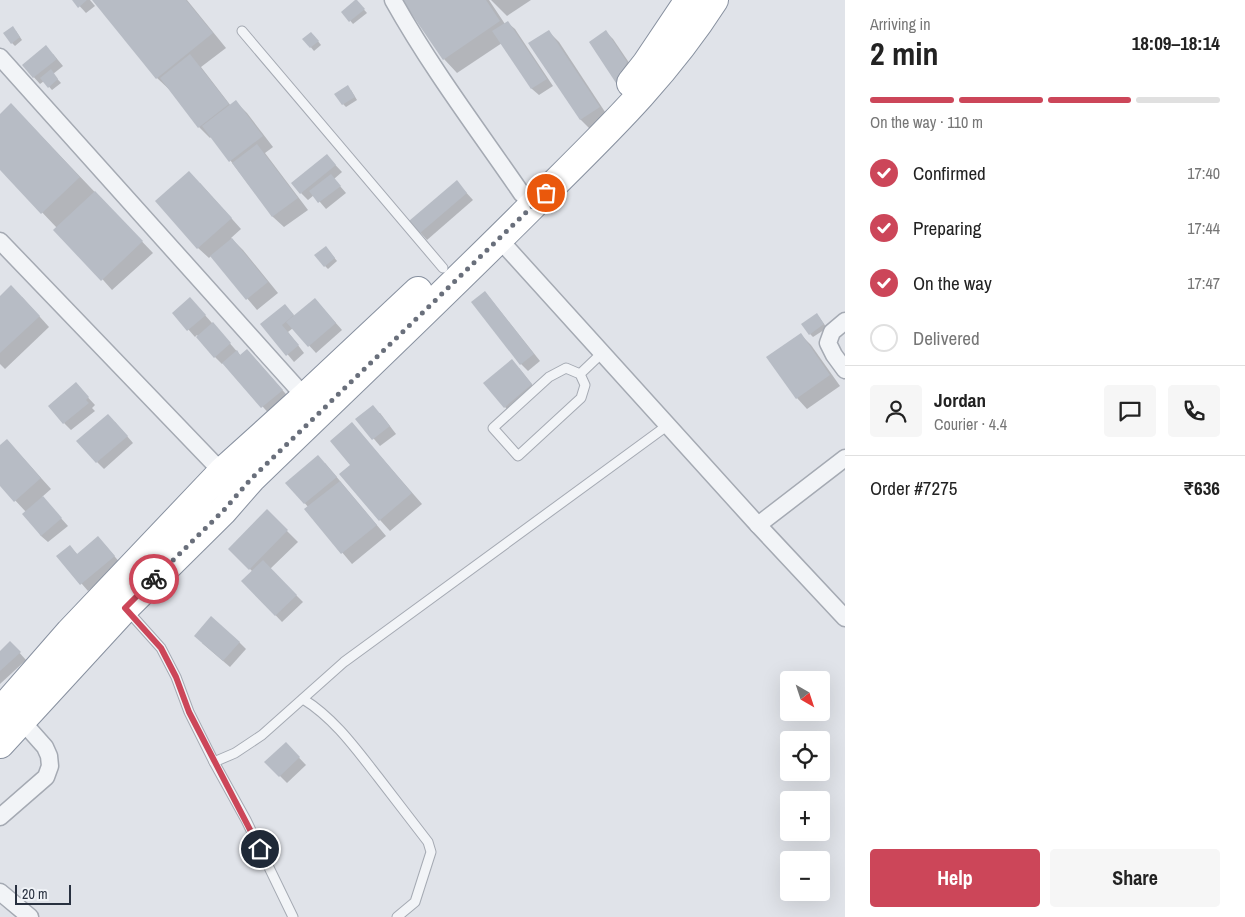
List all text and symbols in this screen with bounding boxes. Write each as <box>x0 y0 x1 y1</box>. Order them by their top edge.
text: Arriving in <box>870 13 931 35</box>
text: 18:09–18:14 <box>1132 30 1220 56</box>
text: 2 min <box>870 32 939 75</box>
text: On the way · 110 m <box>870 111 983 133</box>
icon: check <box>870 159 898 187</box>
text: Confirmed <box>913 160 986 186</box>
text: 17:40 <box>1187 162 1220 184</box>
pin <box>525 172 567 214</box>
icon: bag <box>532 179 560 207</box>
icon: check <box>870 214 898 242</box>
text: Preparing <box>913 215 981 241</box>
text: 17:44 <box>1187 217 1220 239</box>
icon: check <box>870 269 898 297</box>
text: On the way <box>913 270 992 296</box>
text: 17:47 <box>1187 272 1220 294</box>
text: Delivered <box>913 325 980 351</box>
button: person <box>870 385 922 437</box>
button: chat <box>1104 385 1156 437</box>
button: phone <box>1168 385 1220 437</box>
text: Jordan <box>934 387 986 413</box>
text: Courier · 4.4 <box>934 413 1007 435</box>
text: Order #7275 <box>870 475 957 501</box>
text: ₹636 <box>1183 475 1220 501</box>
courier <box>129 554 179 604</box>
icon: bike <box>140 565 168 593</box>
north arrow <box>780 671 830 721</box>
map controls <box>780 671 830 901</box>
button: locate <box>780 731 830 781</box>
button: + <box>780 791 830 841</box>
pin <box>239 828 281 870</box>
icon: home <box>246 835 274 863</box>
button: Help <box>870 849 1040 907</box>
button: Share <box>1050 849 1220 907</box>
button: − <box>780 851 830 901</box>
scale bar <box>15 882 71 905</box>
text: 20 m <box>22 885 48 903</box>

